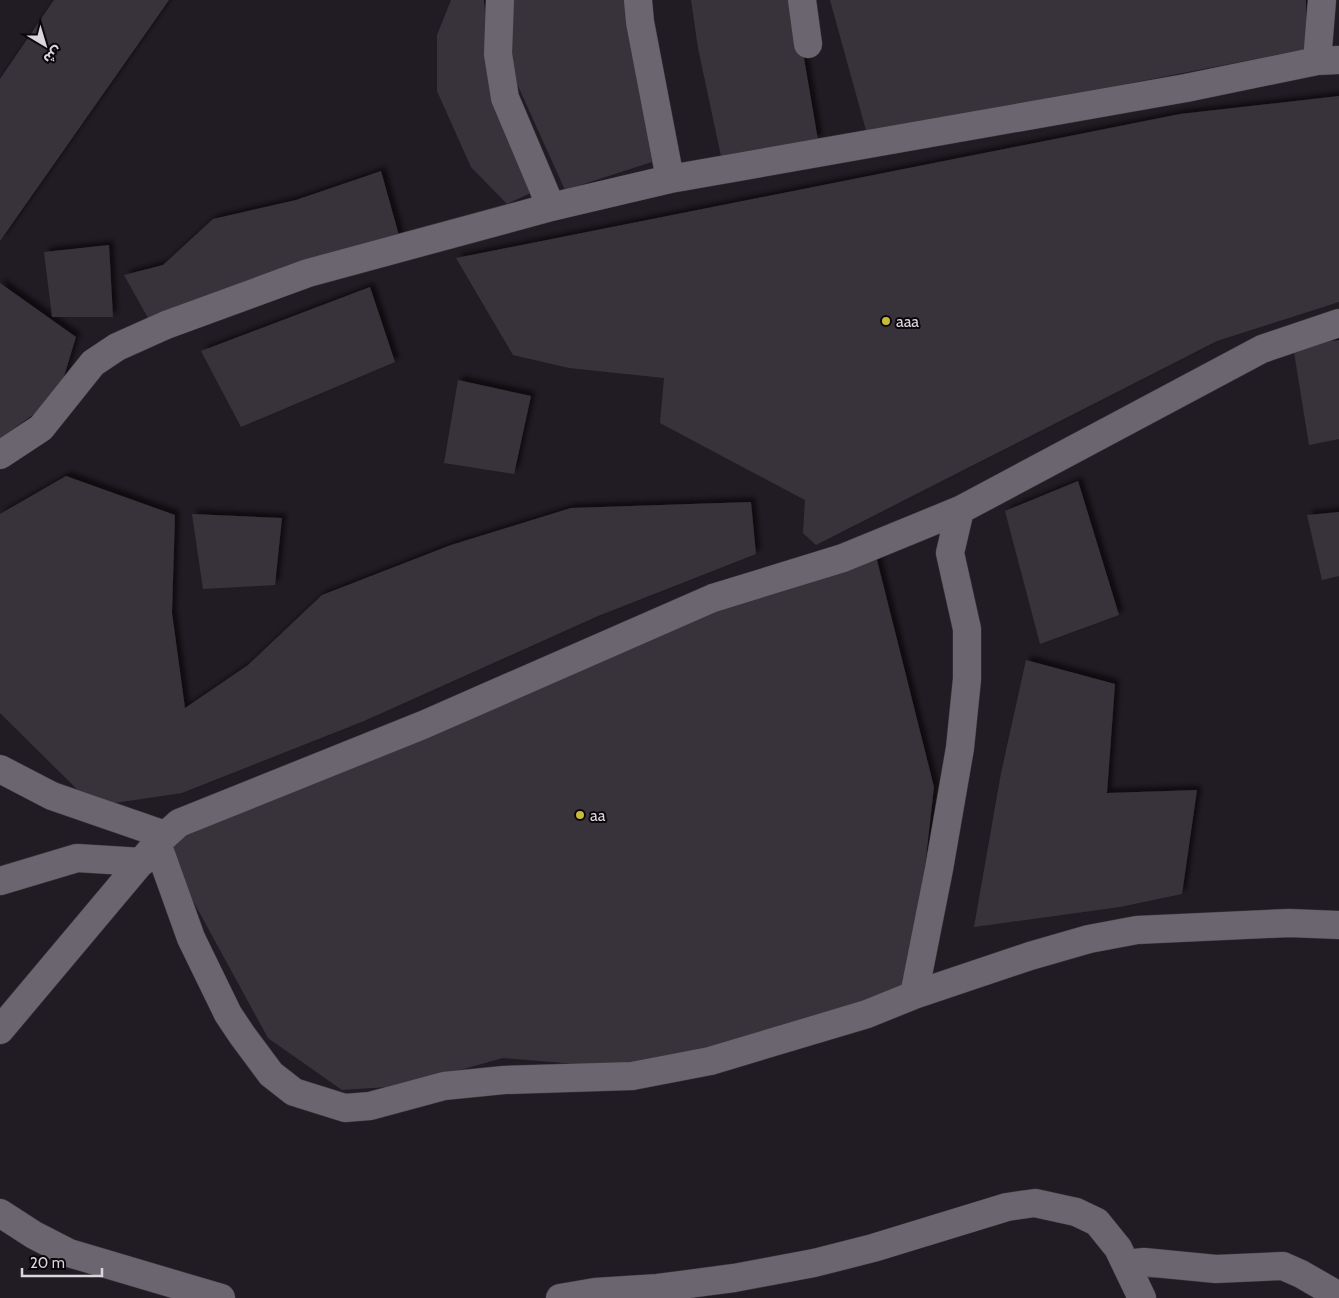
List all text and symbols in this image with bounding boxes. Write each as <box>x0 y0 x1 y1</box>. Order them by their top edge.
north arrow <box>20 20 70 70</box>
text: ش <box>40 42 66 68</box>
place label: aaa <box>896 312 919 331</box>
marker: aaa <box>880 315 892 327</box>
place label: aa <box>590 806 606 825</box>
marker: aa <box>574 809 586 821</box>
scale bar <box>22 1246 102 1278</box>
text: 20 m <box>30 1254 65 1272</box>

